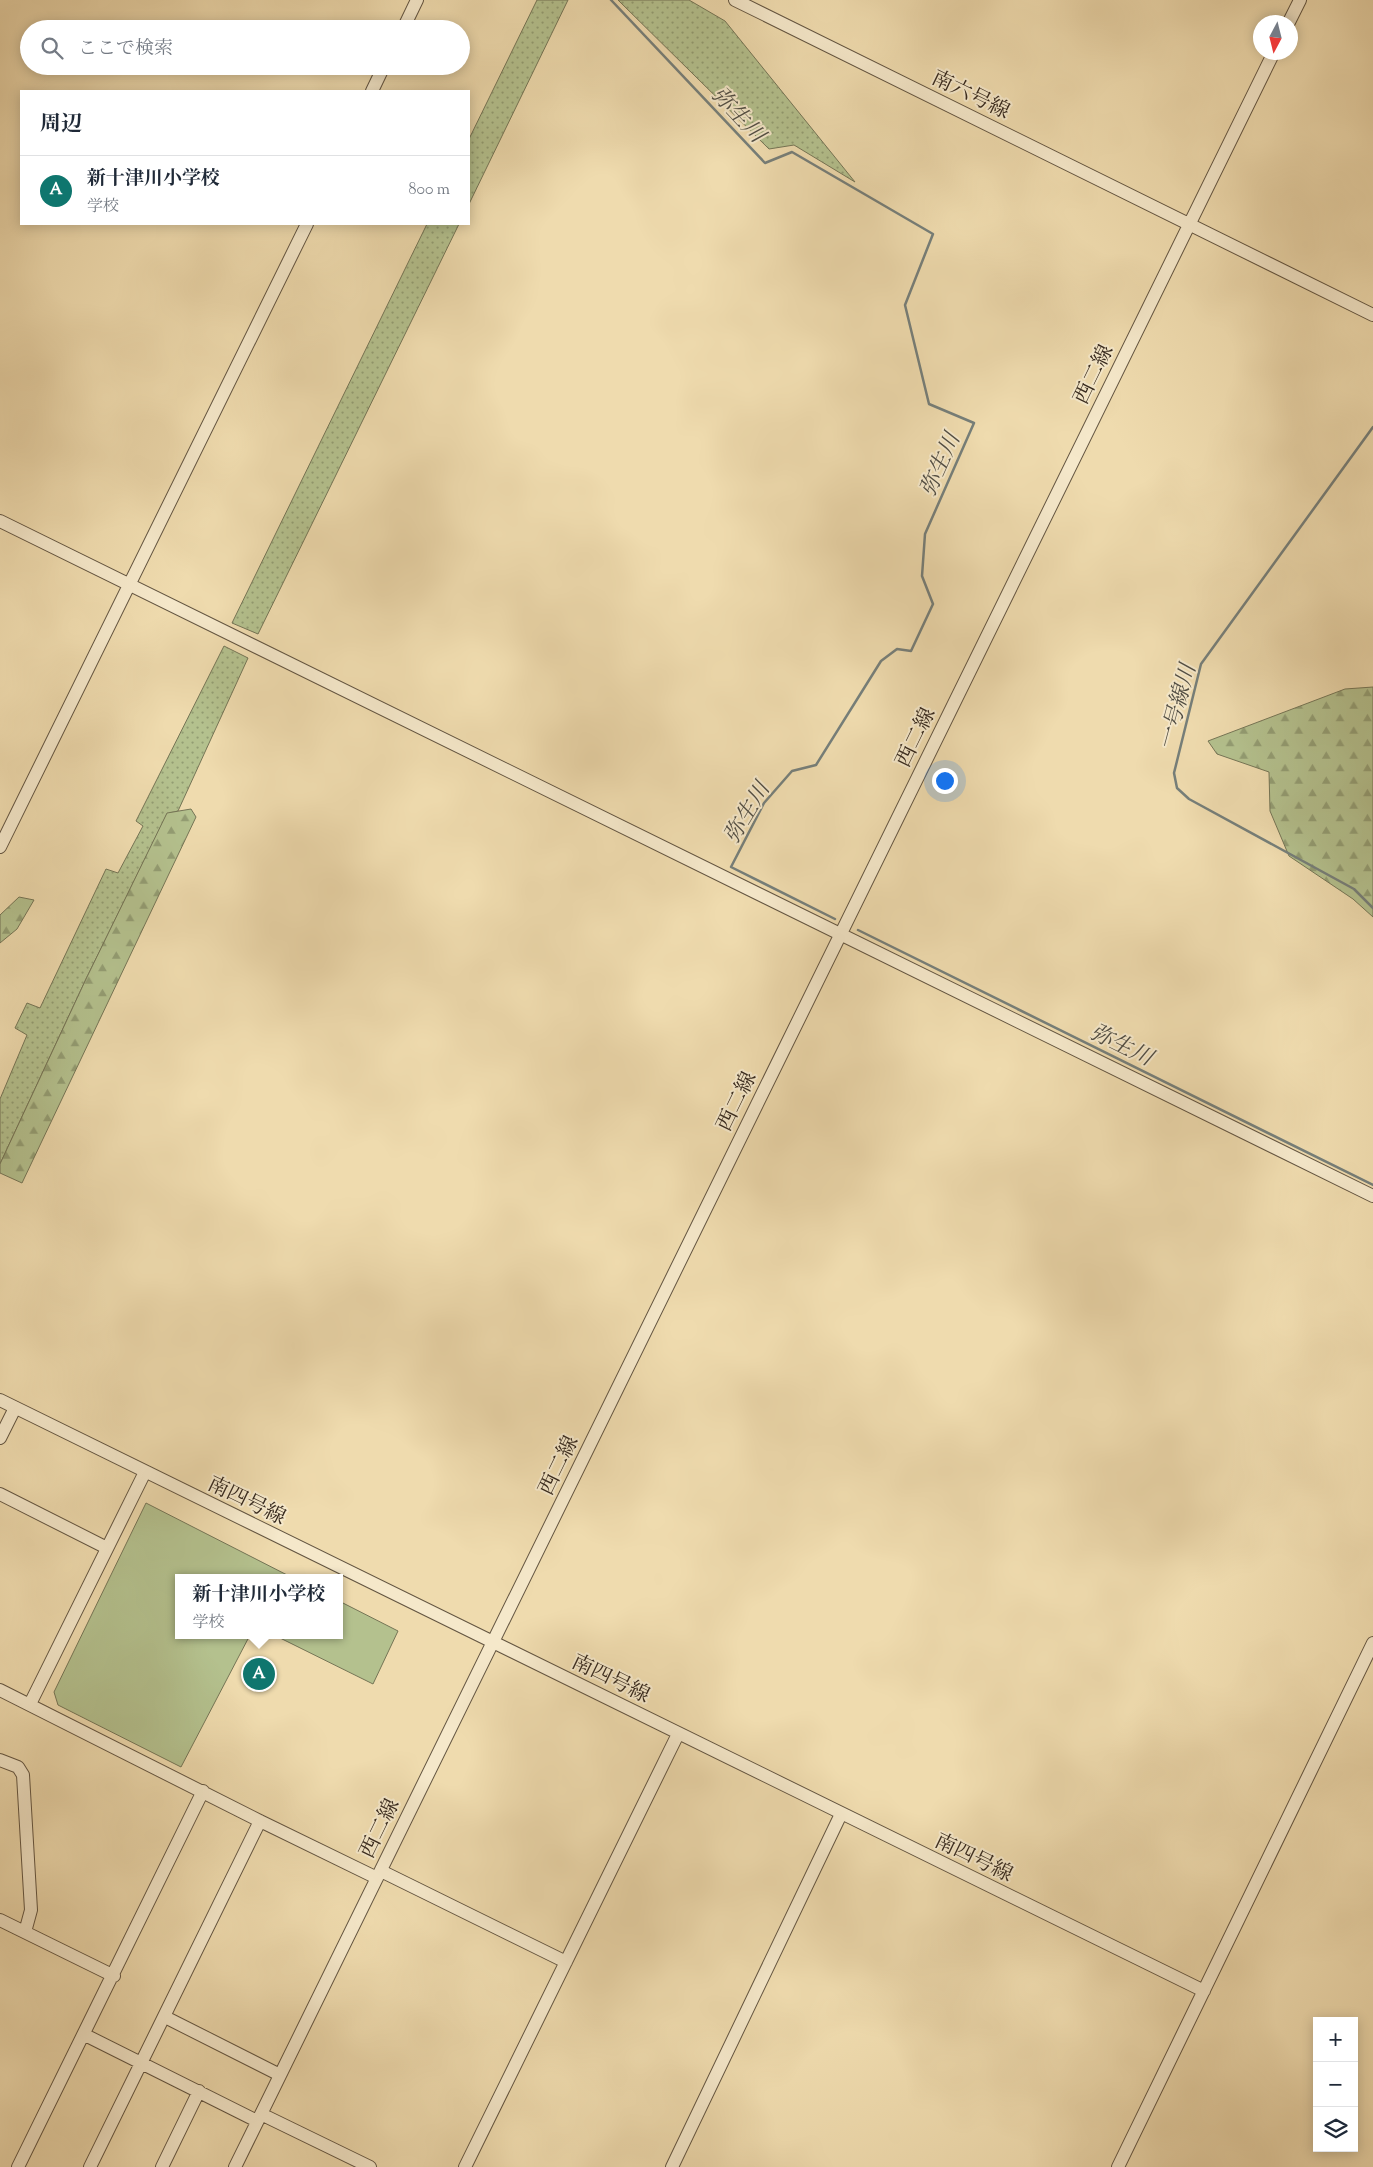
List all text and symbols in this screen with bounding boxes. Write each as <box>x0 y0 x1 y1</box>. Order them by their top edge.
north arrow <box>1253 15 1298 60</box>
search box <box>20 20 470 75</box>
icon: search <box>38 34 66 62</box>
text: ここで検索 <box>78 36 173 63</box>
street label: 南六号線 <box>926 64 1014 128</box>
water label: 弥生川 <box>703 81 772 153</box>
text: 周辺 <box>40 110 82 140</box>
text: 新十津川小学校 <box>87 166 220 193</box>
text: A <box>50 179 63 202</box>
text: 800 m <box>408 179 450 202</box>
text: 学校 <box>87 196 119 219</box>
street label: 西二線 <box>1068 340 1122 410</box>
water label: 弥生川 <box>914 427 971 502</box>
water label: 一号線川 <box>1152 659 1206 754</box>
street label: 西二線 <box>890 703 944 773</box>
your location <box>932 768 958 794</box>
water label: 弥生川 <box>718 775 780 850</box>
water label: 弥生川 <box>1084 1018 1159 1076</box>
street label: 西二線 <box>711 1067 765 1137</box>
street label: 西二線 <box>533 1431 587 1501</box>
street label: 南四号線 <box>202 1470 290 1534</box>
popup <box>175 1574 343 1639</box>
text: 新十津川小学校 <box>192 1582 326 1609</box>
text: 学校 <box>192 1612 225 1635</box>
street label: 南四号線 <box>566 1648 654 1712</box>
pin: A <box>243 1655 275 1693</box>
street label: 西二線 <box>354 1794 408 1864</box>
street label: 南四号線 <box>929 1827 1017 1891</box>
map controls <box>1313 2017 1358 2152</box>
button: + <box>1313 2017 1358 2062</box>
button: − <box>1313 2062 1358 2107</box>
button: layers <box>1313 2107 1358 2152</box>

